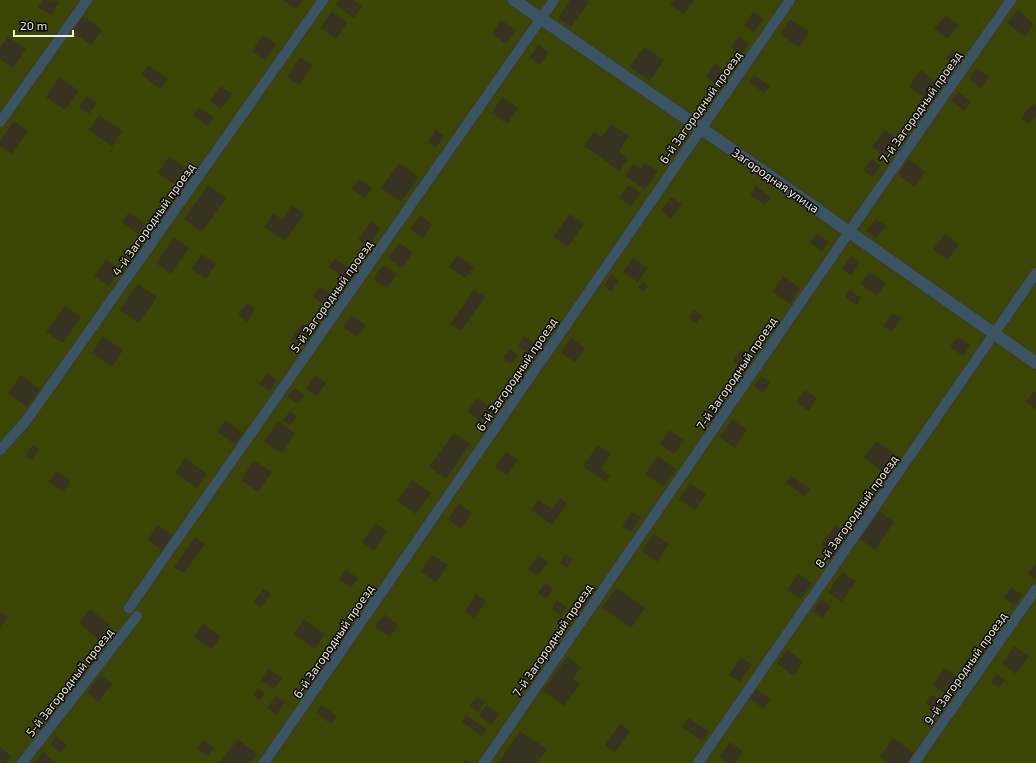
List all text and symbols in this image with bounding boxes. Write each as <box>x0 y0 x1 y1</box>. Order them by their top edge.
scale bar <box>14 12 73 38</box>
text: 20 m <box>20 18 47 32</box>
street label: 6-й Загородный проезд <box>656 48 744 166</box>
street label: 7-й Загородный проезд <box>876 49 964 165</box>
street label: Загородная улица <box>729 145 822 216</box>
street label: 4-й Загородный проезд <box>109 160 197 278</box>
street label: 5-й Загородный проезд <box>287 237 375 355</box>
street label: 7-й Загородный проезд <box>693 314 779 432</box>
street label: 6-й Загородный проезд <box>473 315 559 433</box>
street label: 8-й Загородный проезд <box>812 452 900 570</box>
street label: 7-й Загородный проезд <box>509 581 595 699</box>
street label: 6-й Загородный проезд <box>290 582 376 700</box>
street label: 9-й Загородный проезд <box>921 609 1009 727</box>
street label: 5-й Загородный проезд <box>22 625 116 739</box>

